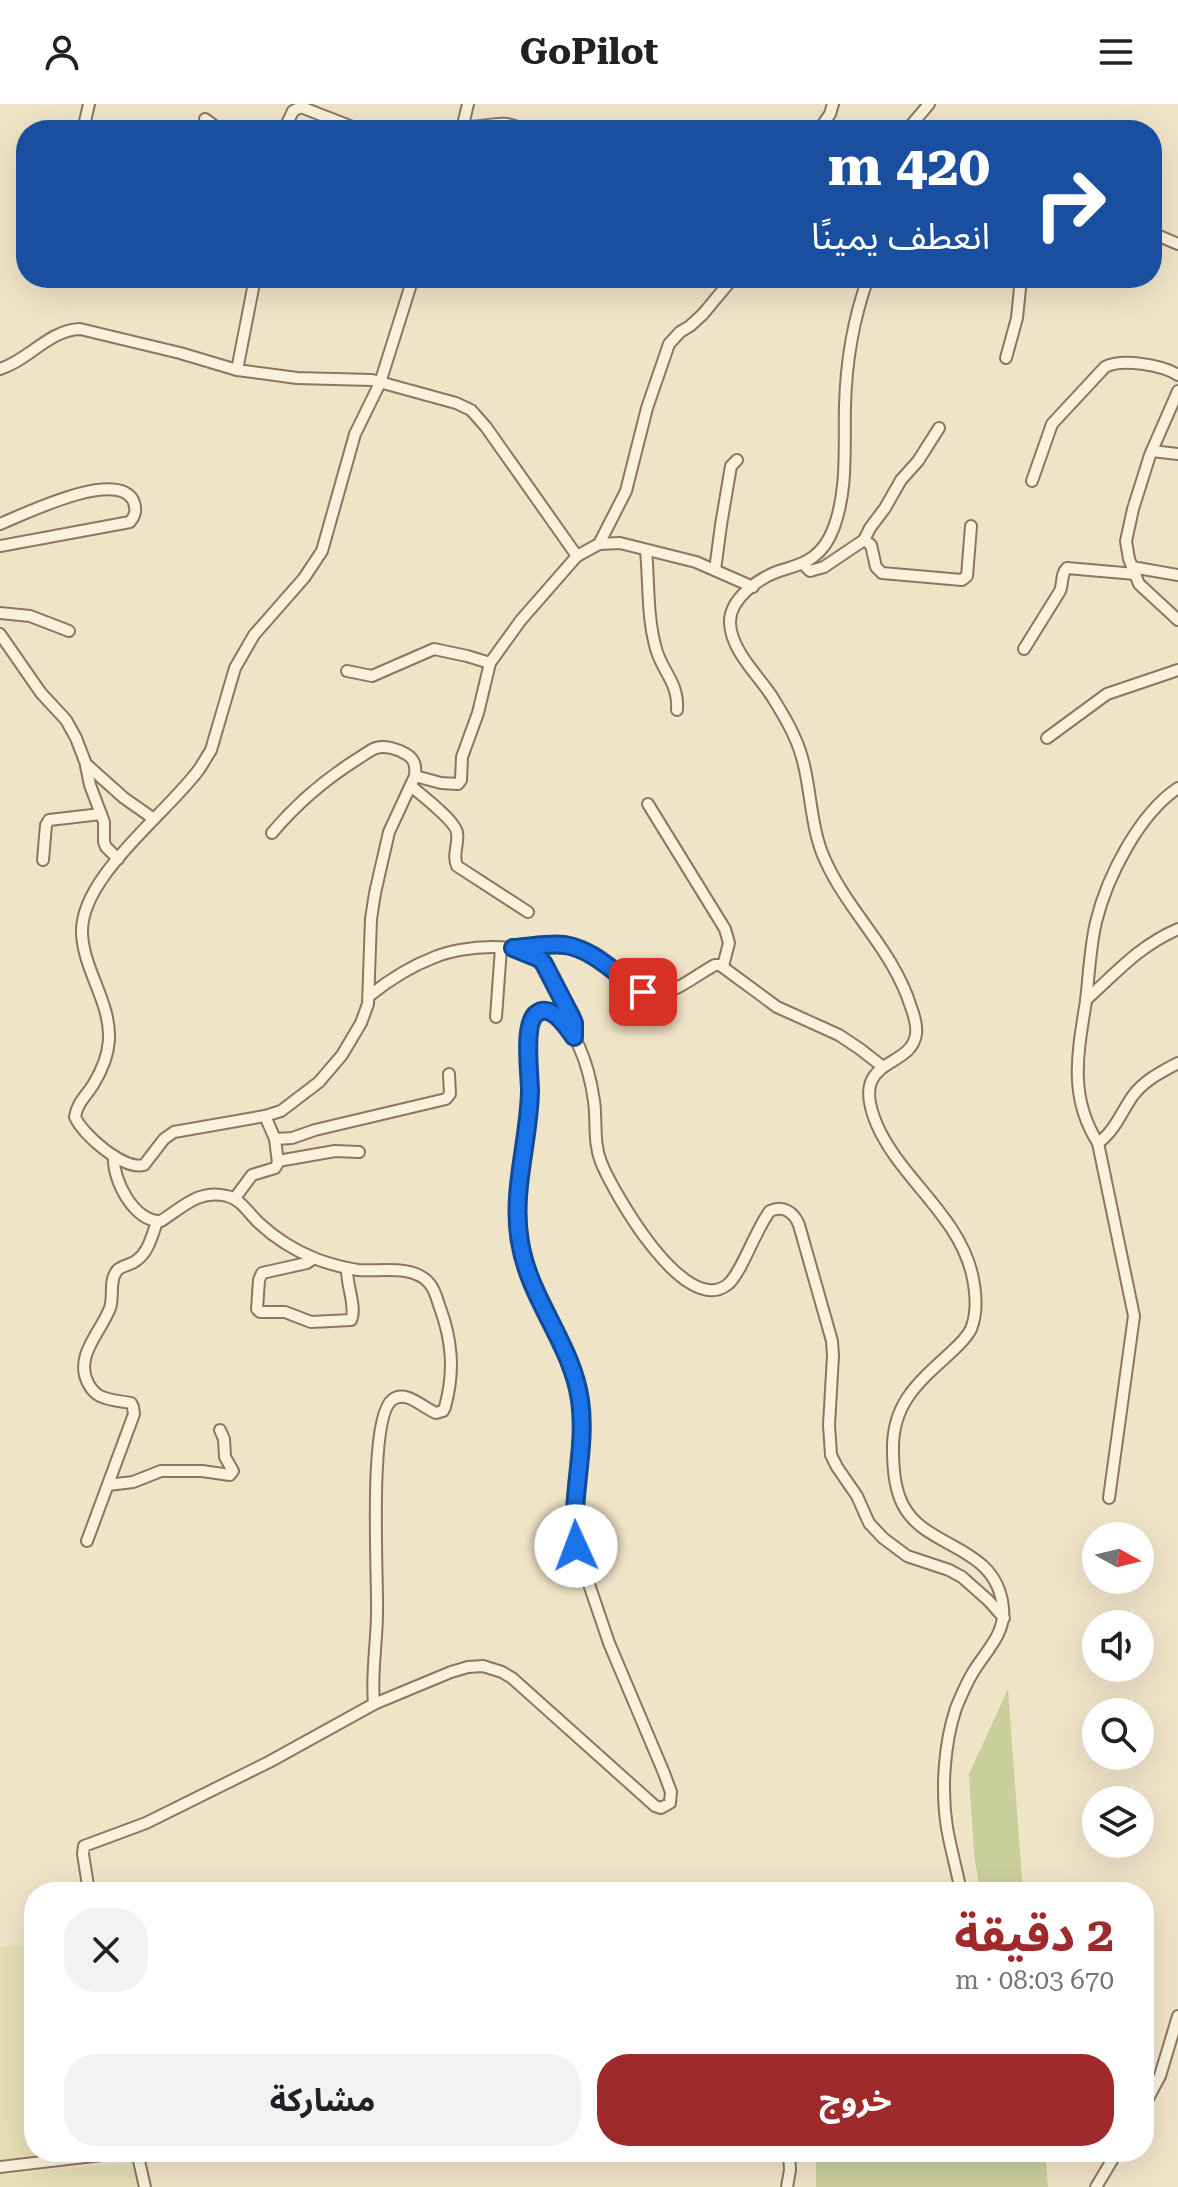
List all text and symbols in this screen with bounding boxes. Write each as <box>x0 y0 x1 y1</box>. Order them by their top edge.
icon: person <box>40 30 84 74</box>
icon: menu <box>1094 30 1138 74</box>
text: GoPilot <box>520 31 658 73</box>
text: 420 m <box>828 133 990 199</box>
icon: right <box>1018 152 1122 256</box>
text: انعطف يمينًا <box>811 216 990 258</box>
pin <box>609 958 677 1026</box>
icon: arrive <box>621 970 665 1014</box>
position arrow <box>534 1504 618 1588</box>
north arrow <box>1082 1522 1154 1594</box>
map controls <box>1082 1522 1154 1858</box>
button: sound <box>1082 1610 1154 1682</box>
button: search <box>1082 1698 1154 1770</box>
button: layers <box>1082 1786 1154 1858</box>
text: 2 دقيقة <box>954 1907 1114 1963</box>
button: close <box>64 1908 148 1992</box>
text: 670 m · 08:03 <box>955 1965 1114 1995</box>
button: مشاركة <box>64 2054 581 2146</box>
button: خروج <box>597 2054 1114 2146</box>

